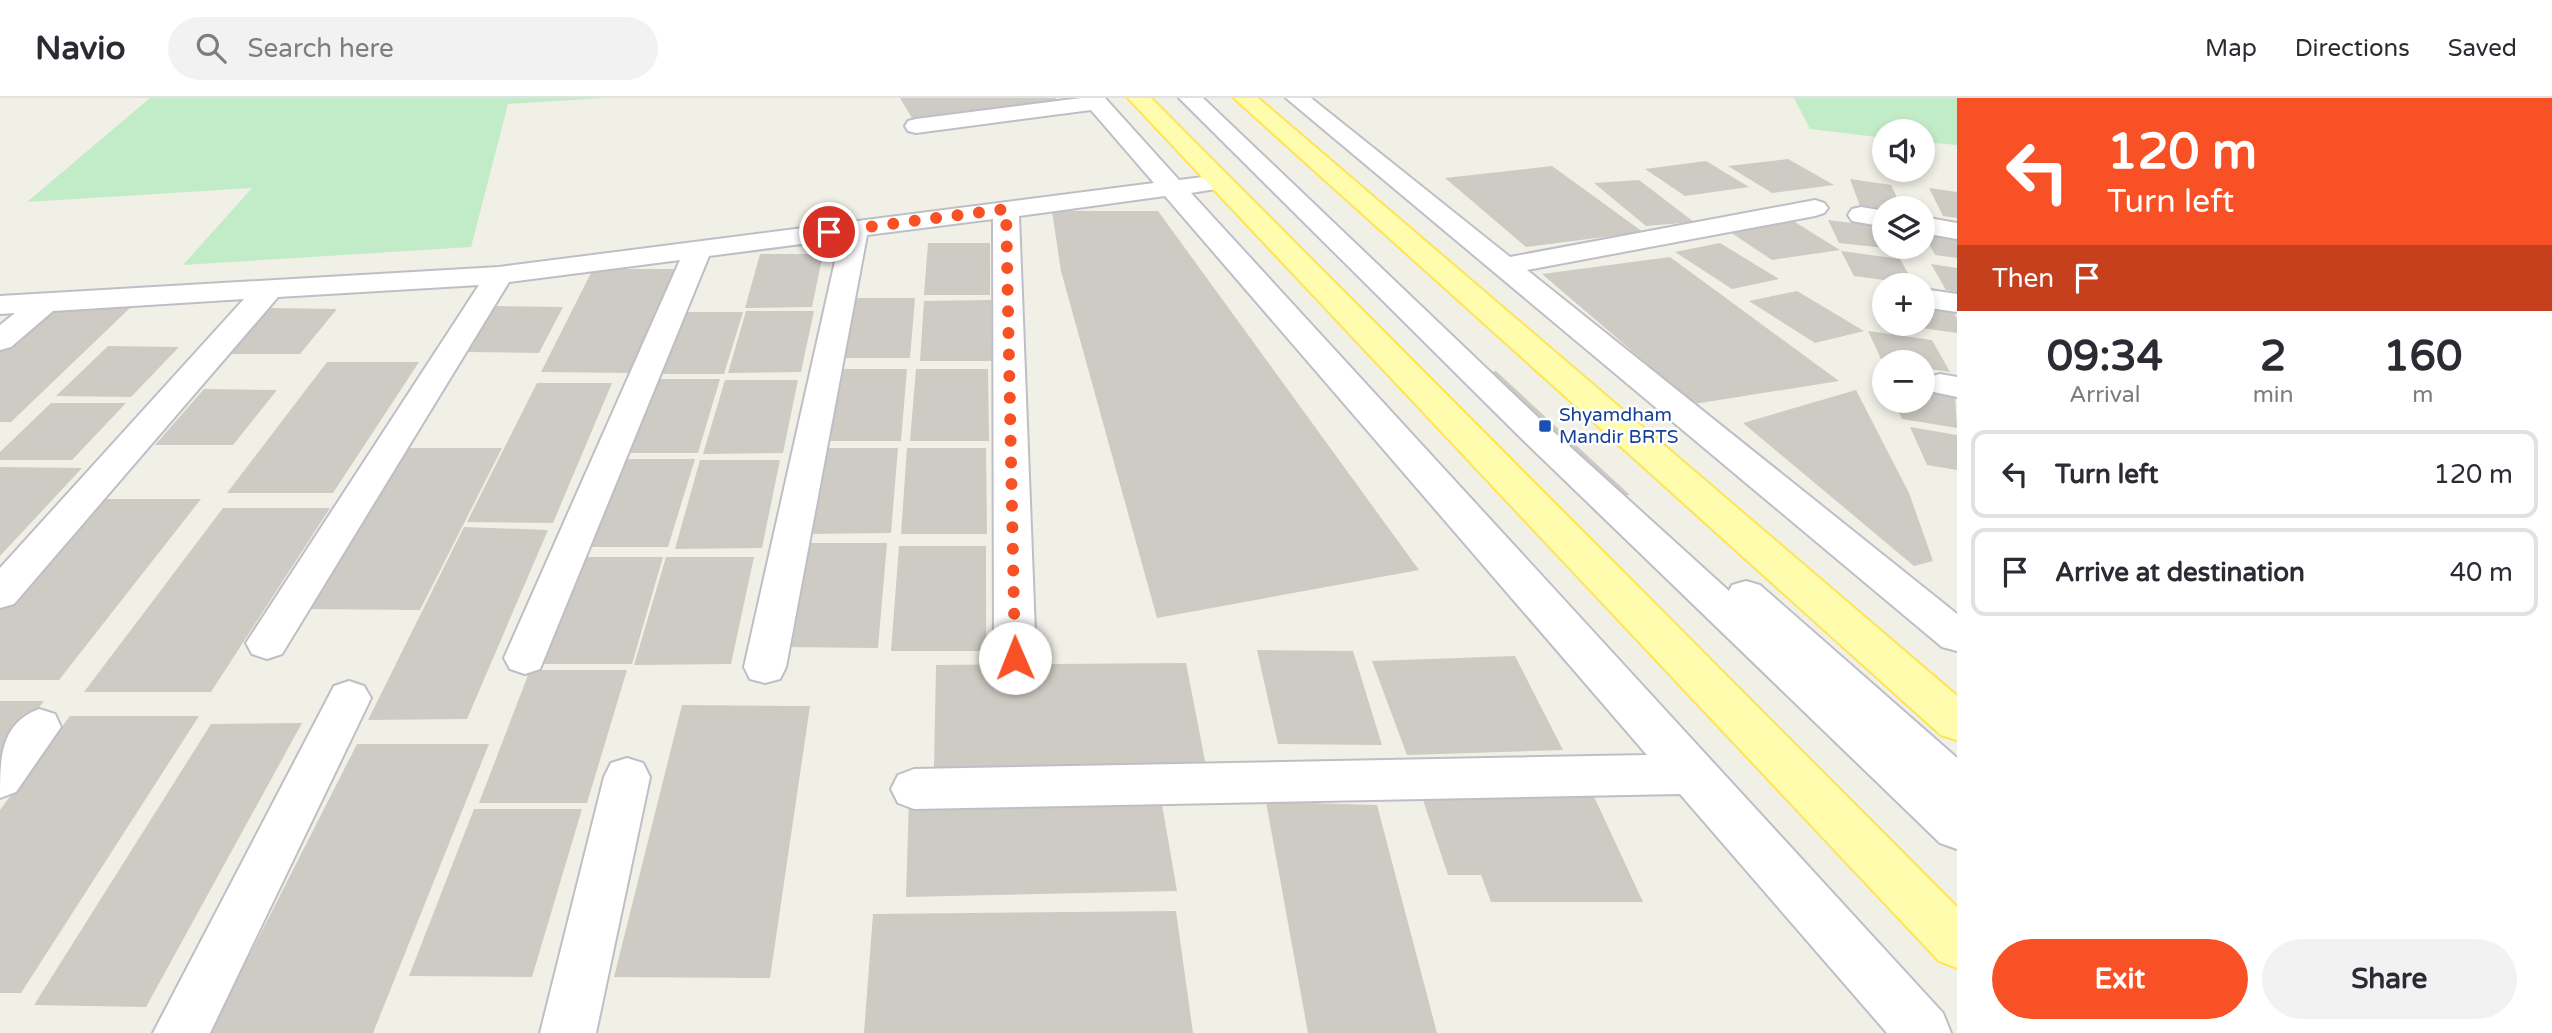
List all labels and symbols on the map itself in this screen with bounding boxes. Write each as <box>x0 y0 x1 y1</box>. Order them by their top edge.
pin <box>799 202 859 262</box>
place label: Shyamdham Mandir BRTS <box>1559 404 1679 448</box>
marker: Shyamdham Mandir BRTS <box>1537 418 1553 434</box>
position arrow <box>978 621 1052 695</box>

